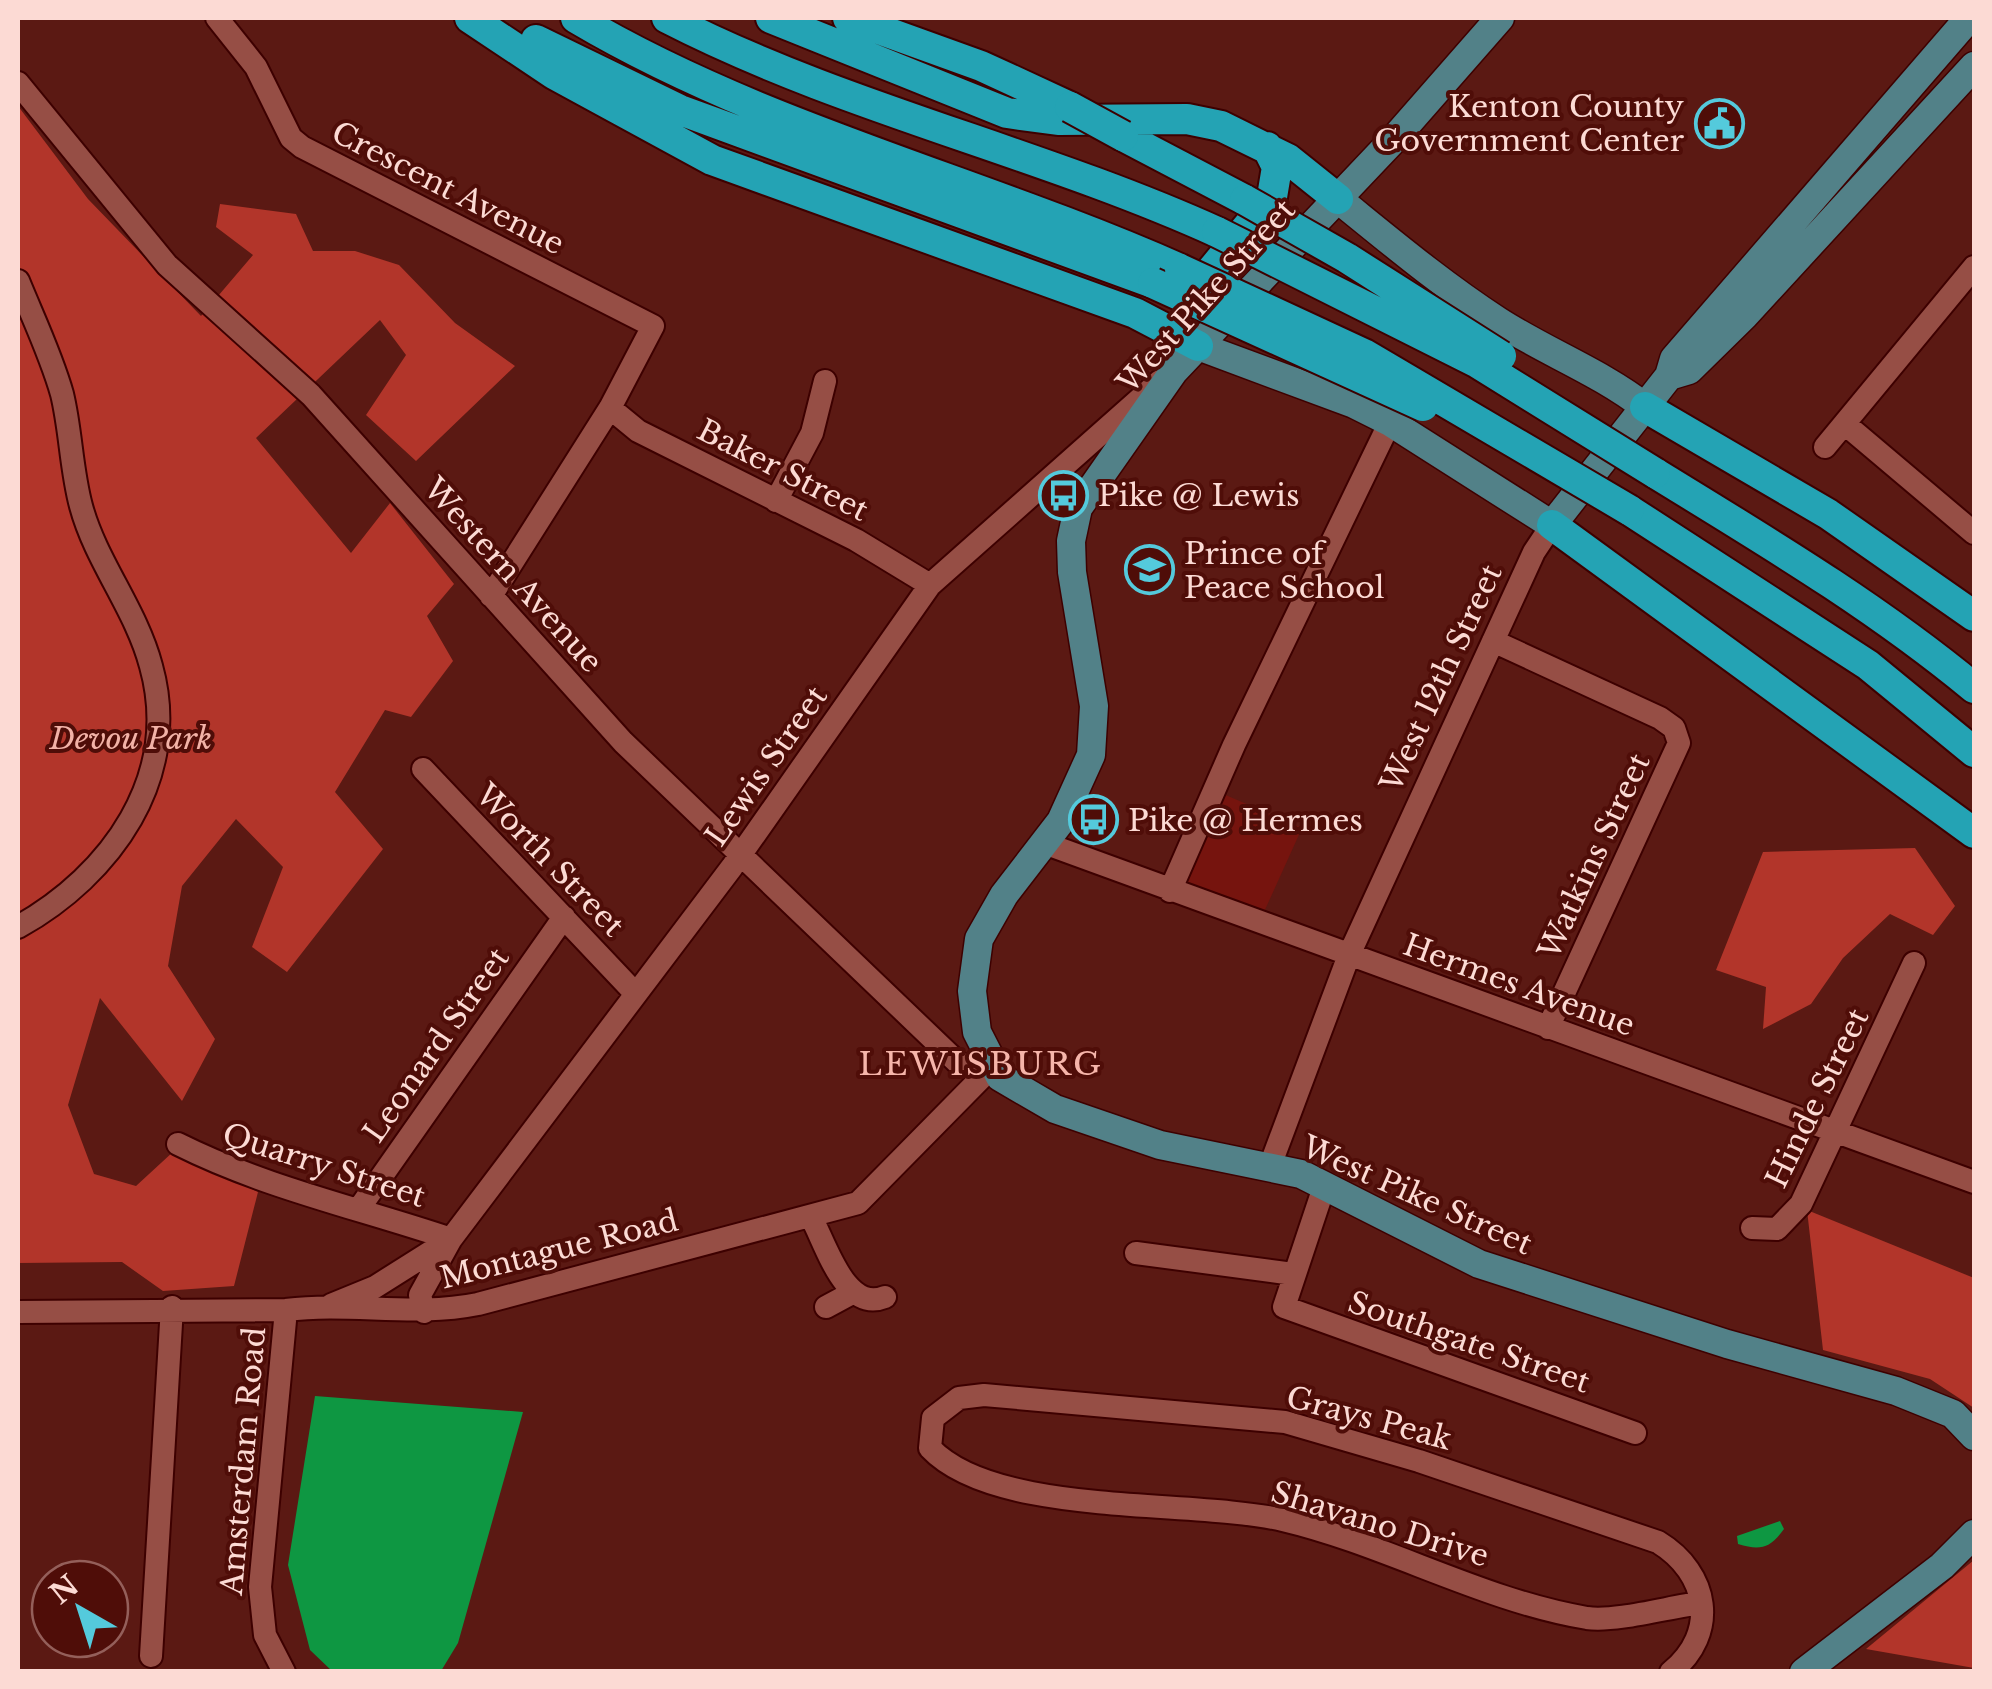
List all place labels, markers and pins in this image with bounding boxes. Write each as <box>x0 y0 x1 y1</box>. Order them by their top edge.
place label: Kenton County Government Center <box>1374 88 1685 159</box>
public building icon: Kenton County Government Center <box>1693 97 1745 149</box>
bus stop icon: Pike @ Lewis <box>1037 469 1089 521</box>
place label: Pike @ Lewis <box>1098 477 1300 514</box>
place label: Prince of Peace School <box>1184 535 1384 606</box>
school or university icon: Prince of Peace School <box>1123 544 1175 596</box>
bus stop icon: Pike @ Hermes <box>1067 794 1119 846</box>
place label: Pike @ Hermes <box>1128 802 1363 839</box>

